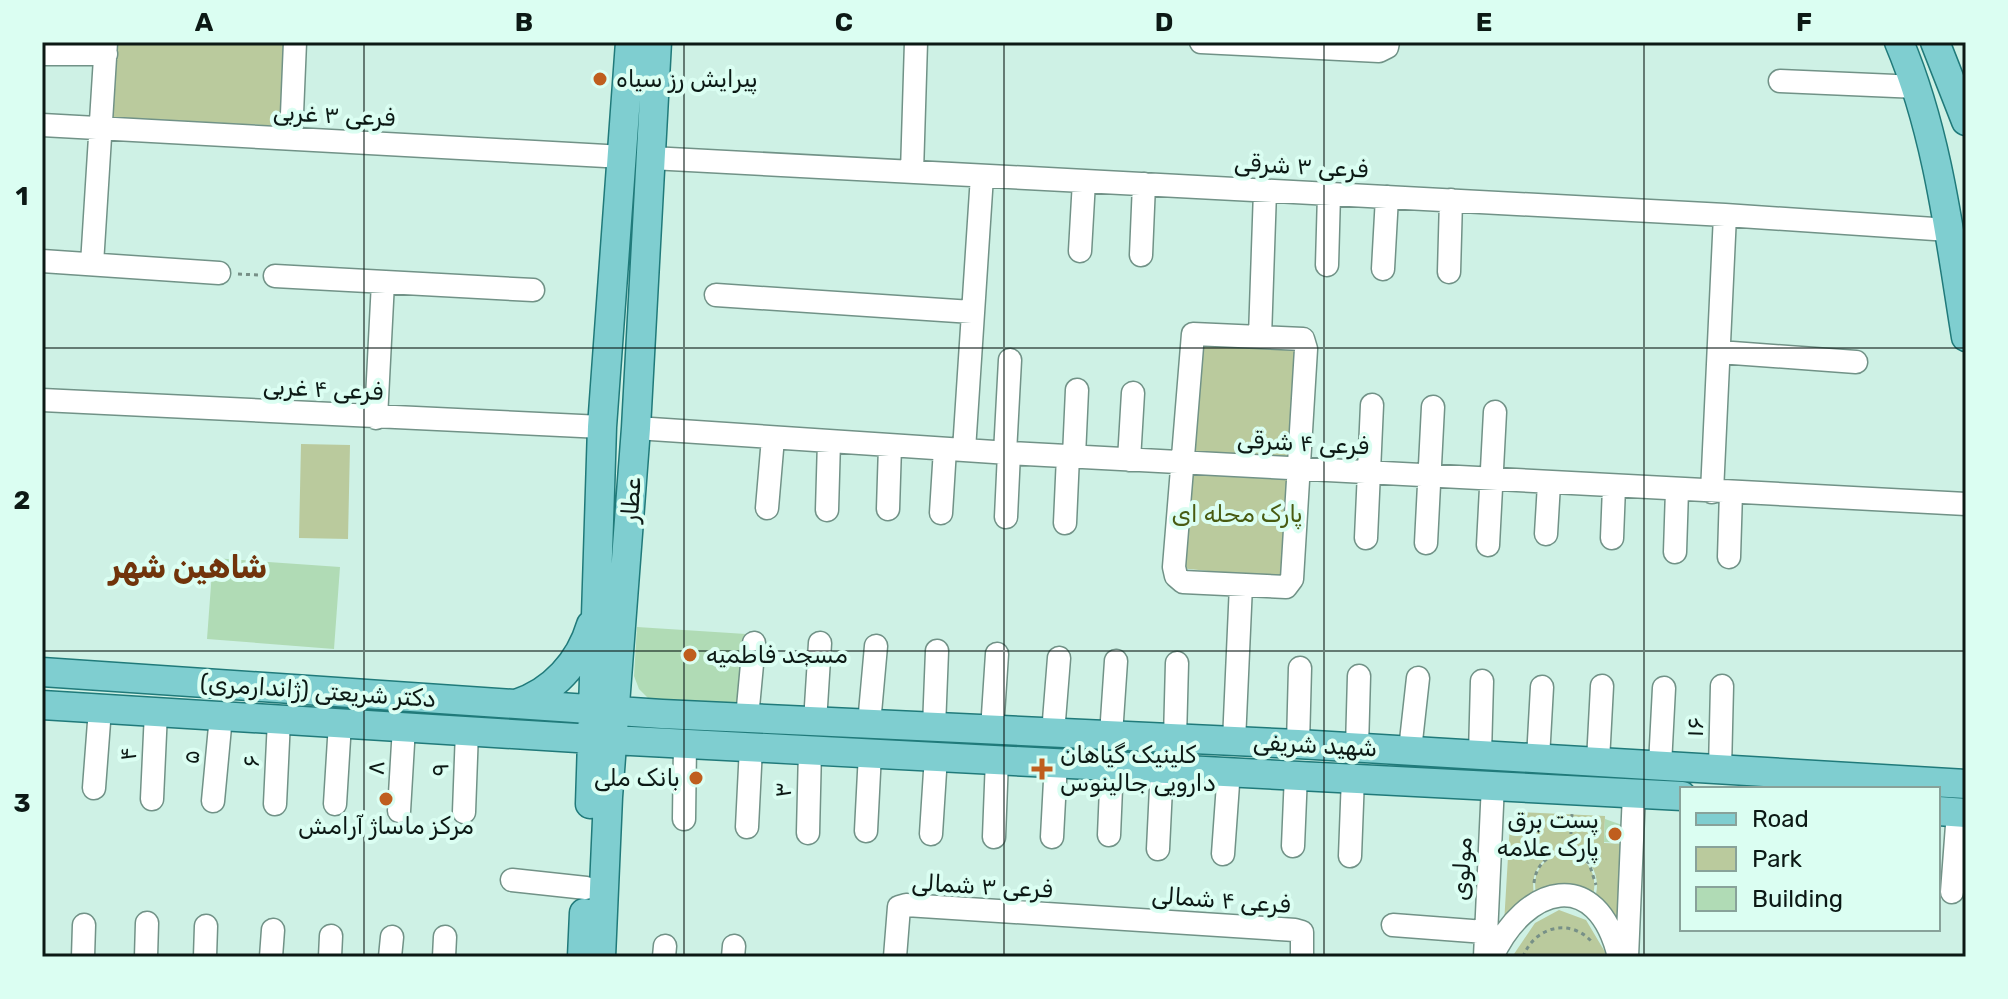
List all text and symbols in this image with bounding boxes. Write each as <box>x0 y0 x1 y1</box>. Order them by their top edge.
text: A <box>195 7 214 38</box>
text: B <box>515 7 533 38</box>
text: C <box>835 7 853 38</box>
text: D <box>1155 7 1173 38</box>
text: E <box>1476 7 1492 38</box>
text: F <box>1796 7 1812 38</box>
place label: پیرایش رز سیاه <box>616 65 758 95</box>
marker: پیرایش رز سیاه <box>591 70 609 88</box>
street label: فرعی ۳ غربی <box>272 98 396 132</box>
street label: فرعی ۳ شرقی <box>1233 149 1369 183</box>
text: 1 <box>16 181 28 212</box>
street label: فرعی ۴ غربی <box>262 372 384 406</box>
street label: فرعی ۴ شرقی <box>1236 426 1370 460</box>
street label: عطار <box>615 476 647 526</box>
text: 2 <box>14 485 30 516</box>
park label: پارک محله ای <box>1171 500 1303 530</box>
district label: شاهین شهر <box>107 548 267 586</box>
place label: مسجد فاطمیه <box>706 641 848 669</box>
marker: مسجد فاطمیه <box>681 646 699 664</box>
street label: دکتر شریعتی (ژاندارمری) <box>199 669 437 713</box>
street label: ۱۶ <box>1681 716 1709 738</box>
street label: شهید شریفی <box>1252 728 1378 762</box>
place label: کلینیک گیاهان دارویی جالینوس <box>1060 741 1216 797</box>
street label: ۴ <box>114 747 142 761</box>
street label: ۵ <box>176 748 206 766</box>
street label: ۶ <box>237 754 265 768</box>
marker: کلینیک گیاهان دارویی جالینوس <box>1031 758 1053 780</box>
street label: ۸ <box>362 760 390 776</box>
street label: ۹ <box>426 762 454 778</box>
place label: بانک ملی <box>594 764 680 792</box>
marker: بانک ملی <box>687 769 705 787</box>
street label: ۳ <box>769 782 797 798</box>
legend <box>1680 787 1940 931</box>
text: 3 <box>13 788 31 819</box>
marker: مرکز ماساژ آرامش <box>377 790 395 808</box>
text: Road <box>1752 805 1809 833</box>
place label: پست برق پارک علامه <box>1497 806 1599 864</box>
place label: مرکز ماساژ آرامش <box>298 812 474 840</box>
marker: پست برق پارک علامه <box>1606 825 1624 843</box>
street label: مولوی <box>1446 836 1478 902</box>
text: Park <box>1752 845 1803 873</box>
street label: فرعی ۳ شمالی <box>911 868 1053 904</box>
street label: فرعی ۴ شمالی <box>1150 881 1292 919</box>
text: Building <box>1752 885 1843 913</box>

